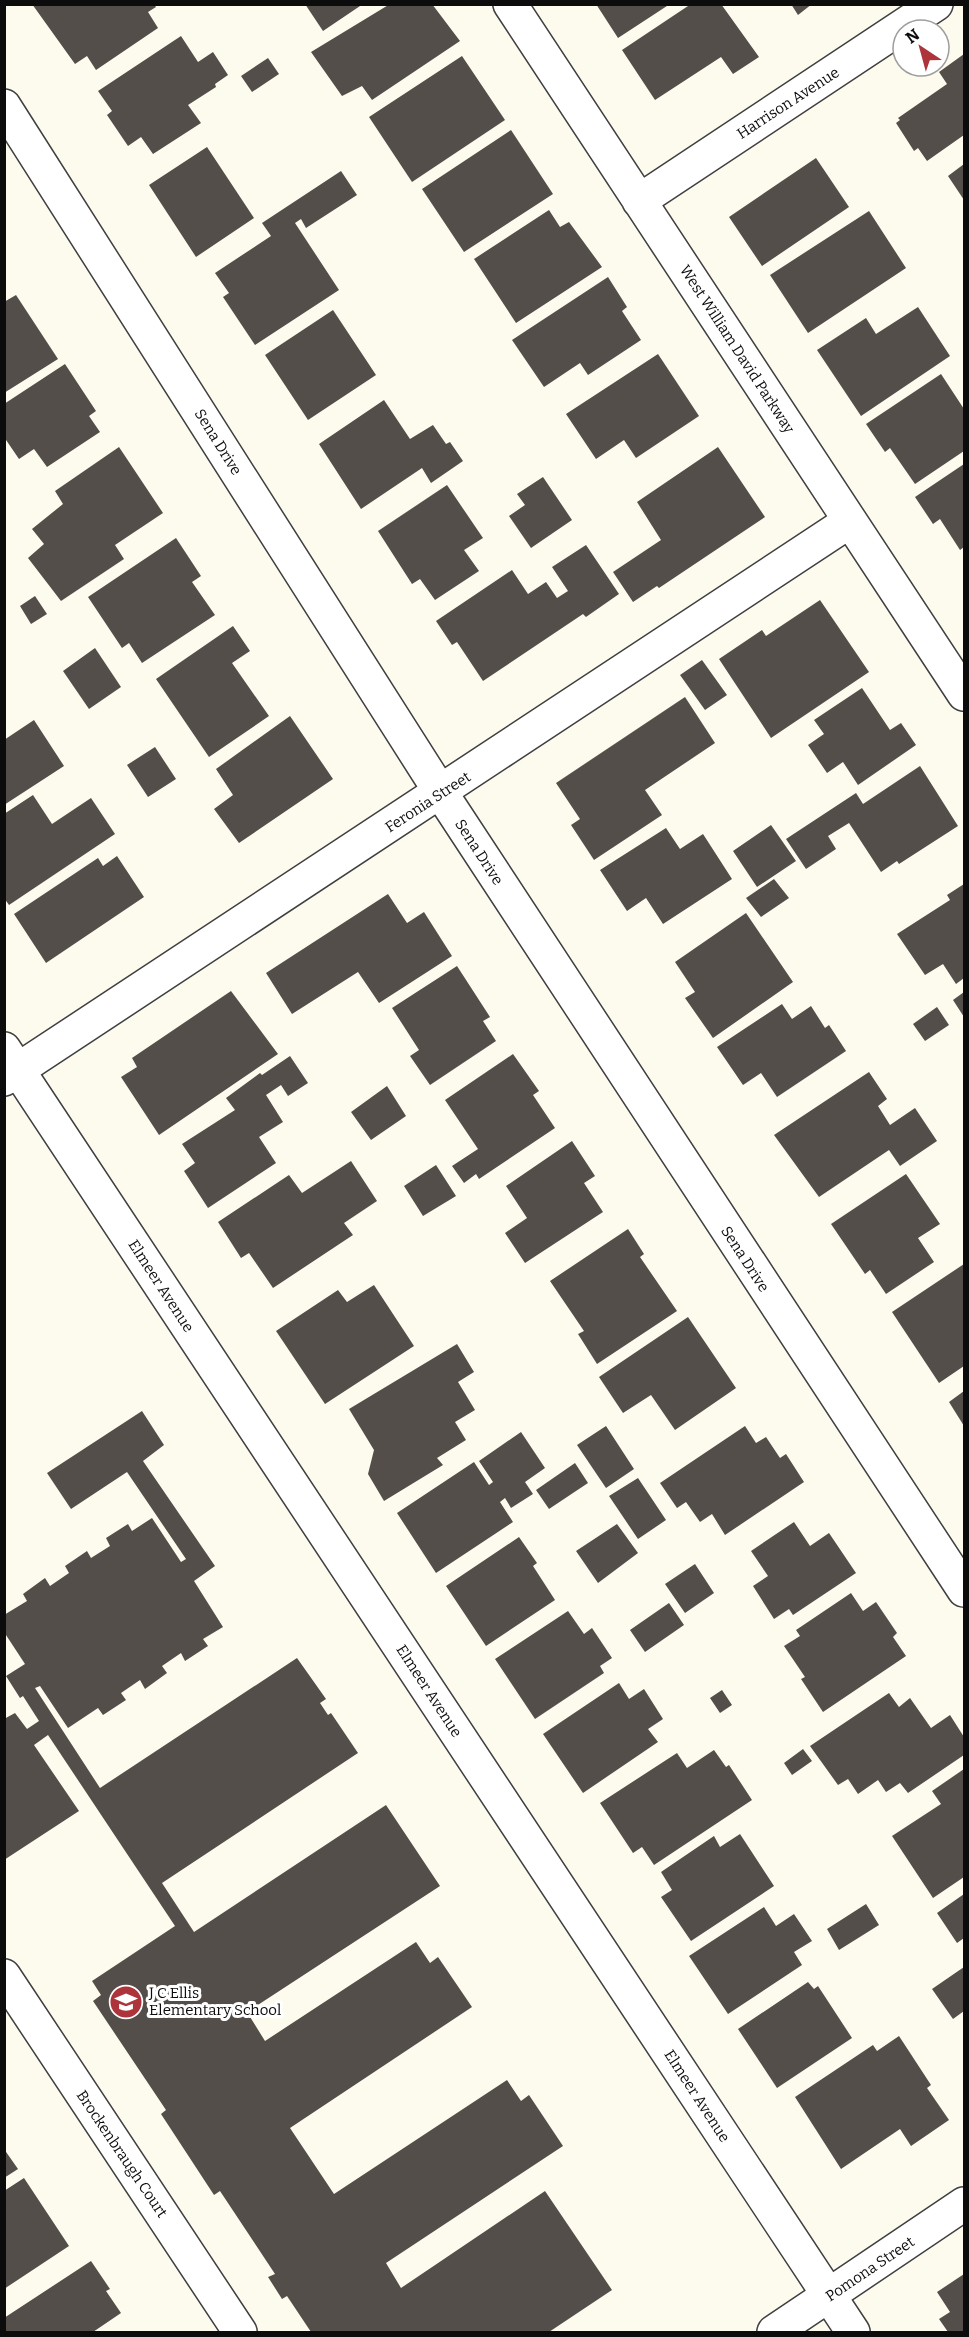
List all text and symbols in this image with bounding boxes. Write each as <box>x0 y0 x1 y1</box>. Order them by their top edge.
north arrow <box>891 18 951 78</box>
text: N <box>902 25 923 48</box>
street label: Harrison Avenue <box>734 63 842 143</box>
street label: West William David Parkway <box>676 262 798 437</box>
street label: Sena Drive <box>191 406 245 478</box>
street label: Feronia Street <box>382 767 475 836</box>
street label: Sena Drive <box>451 816 507 888</box>
street label: Sena Drive <box>717 1223 773 1295</box>
street label: Elmeer Avenue <box>124 1236 198 1336</box>
street label: Elmeer Avenue <box>392 1641 466 1741</box>
school or university icon: J C Ellis Elementary School <box>108 1984 144 2020</box>
place label: J C Ellis Elementary School <box>148 1984 281 2019</box>
street label: Elmeer Avenue <box>660 2046 734 2146</box>
street label: Brockenbraugh Court <box>73 2087 172 2221</box>
street label: Pomona Street <box>822 2232 918 2305</box>

